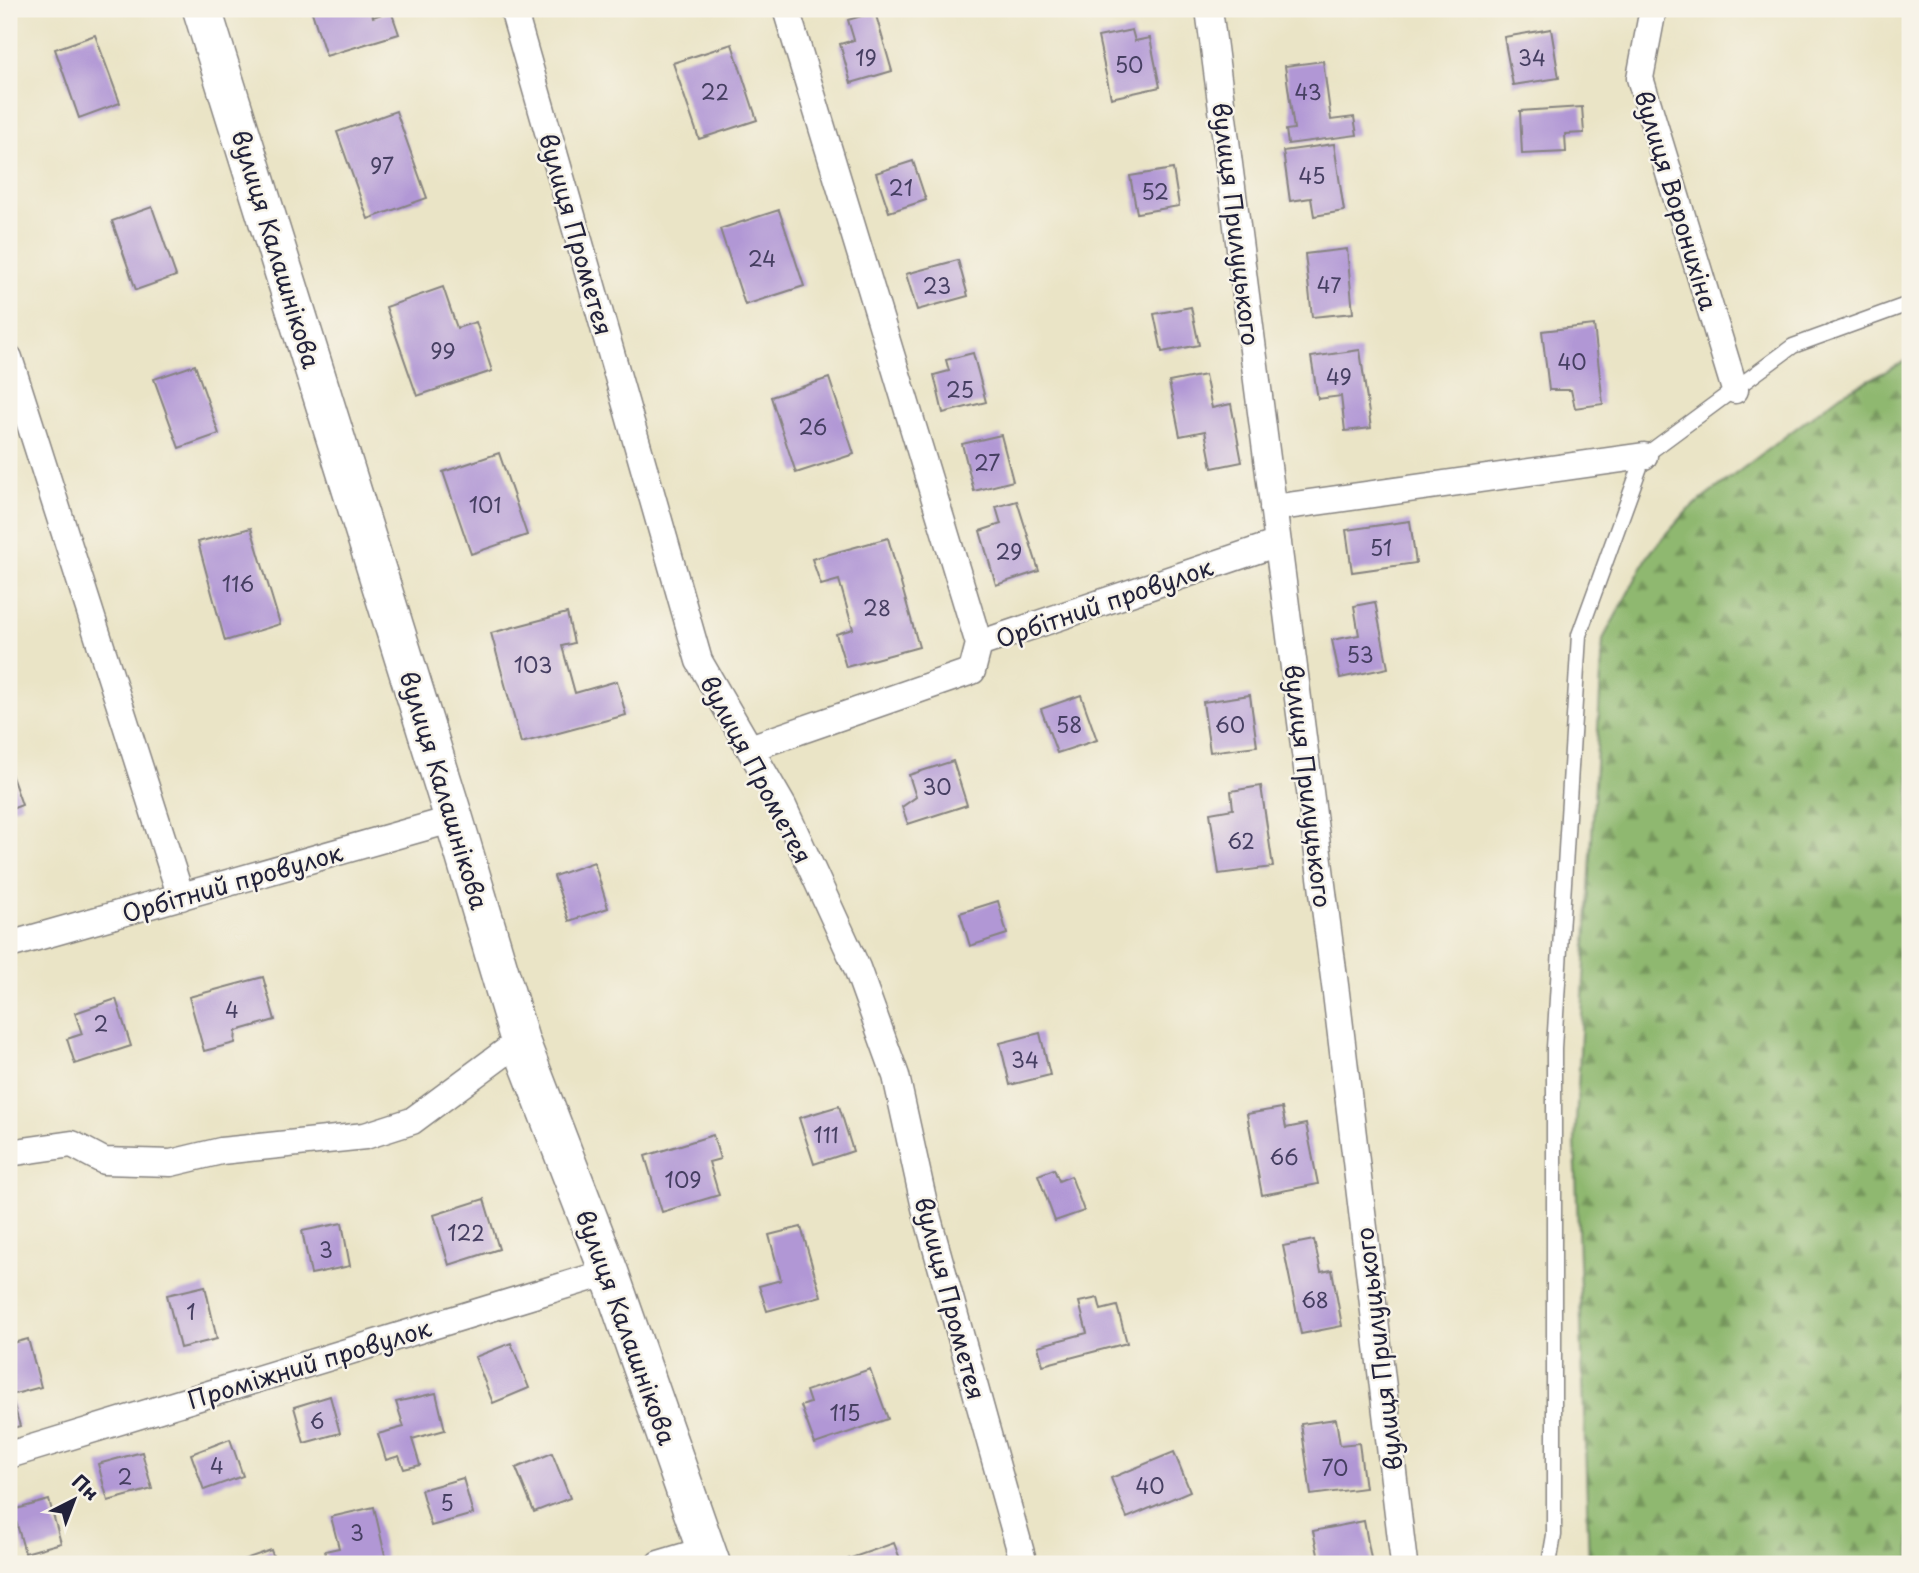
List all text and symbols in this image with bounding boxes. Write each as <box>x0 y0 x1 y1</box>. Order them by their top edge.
house number: 19 <box>855 41 877 73</box>
house number: 34 <box>1518 41 1546 73</box>
house number: 50 <box>1115 48 1143 80</box>
house number: 22 <box>701 75 729 107</box>
house number: 43 <box>1294 75 1322 107</box>
street label: вулиця Воронихіна <box>1626 86 1728 314</box>
street label: вулиця Прилуцького <box>1204 100 1270 348</box>
street label: вулиця Калашнікова <box>224 125 330 373</box>
street label: вулиця Прометея <box>531 129 623 339</box>
house number: 97 <box>370 149 394 181</box>
house number: 45 <box>1299 159 1325 191</box>
house number: 21 <box>889 171 913 203</box>
house number: 52 <box>1141 175 1169 207</box>
house number: 24 <box>748 242 776 274</box>
house number: 47 <box>1317 268 1341 300</box>
house number: 23 <box>923 269 951 301</box>
house number: 99 <box>430 334 456 366</box>
house number: 40 <box>1557 345 1587 377</box>
house number: 49 <box>1326 360 1352 392</box>
house number: 25 <box>946 373 974 405</box>
house number: 26 <box>799 410 827 442</box>
house number: 27 <box>974 446 1000 478</box>
house number: 101 <box>469 488 501 520</box>
house number: 51 <box>1370 531 1392 563</box>
house number: 29 <box>996 535 1022 567</box>
street label: Орбітний провулок <box>991 548 1218 656</box>
house number: 116 <box>222 567 254 599</box>
house number: 28 <box>863 591 891 623</box>
house number: 53 <box>1346 638 1374 670</box>
house number: 103 <box>514 648 552 680</box>
street label: вулиця Прилуцького <box>1276 662 1342 910</box>
street label: вулиця Калашнікова <box>392 666 498 914</box>
street label: вулиця Прометея <box>692 669 822 869</box>
house number: 58 <box>1056 708 1082 740</box>
house number: 60 <box>1215 708 1245 740</box>
house number: 30 <box>922 770 952 802</box>
house number: 62 <box>1227 824 1255 856</box>
street label: Орбітний провулок <box>118 833 347 931</box>
house number: 4 <box>225 993 239 1025</box>
house number: 2 <box>94 1007 108 1039</box>
house number: 34 <box>1011 1043 1039 1075</box>
house number: 111 <box>813 1118 839 1150</box>
house number: 66 <box>1269 1140 1299 1172</box>
house number: 109 <box>664 1163 702 1195</box>
street label: вулиця Прометея <box>907 1193 995 1403</box>
street label: вулиця Калашнікова <box>568 1204 686 1450</box>
house number: 122 <box>447 1216 485 1248</box>
street label: вулиця Прилуцького <box>1345 1225 1411 1473</box>
house number: 3 <box>319 1233 333 1265</box>
house number: 68 <box>1301 1283 1329 1315</box>
house number: 1 <box>186 1295 196 1327</box>
street label: Проміжний провулок <box>183 1309 436 1417</box>
house number: 115 <box>829 1396 861 1428</box>
house number: 6 <box>310 1404 324 1436</box>
house number: 4 <box>210 1449 224 1481</box>
house number: 70 <box>1322 1451 1348 1483</box>
house number: 2 <box>118 1460 132 1492</box>
north arrow <box>38 1464 108 1534</box>
text: Пн <box>66 1467 106 1506</box>
house number: 40 <box>1135 1469 1165 1501</box>
house number: 5 <box>440 1486 454 1518</box>
house number: 3 <box>350 1516 364 1548</box>

